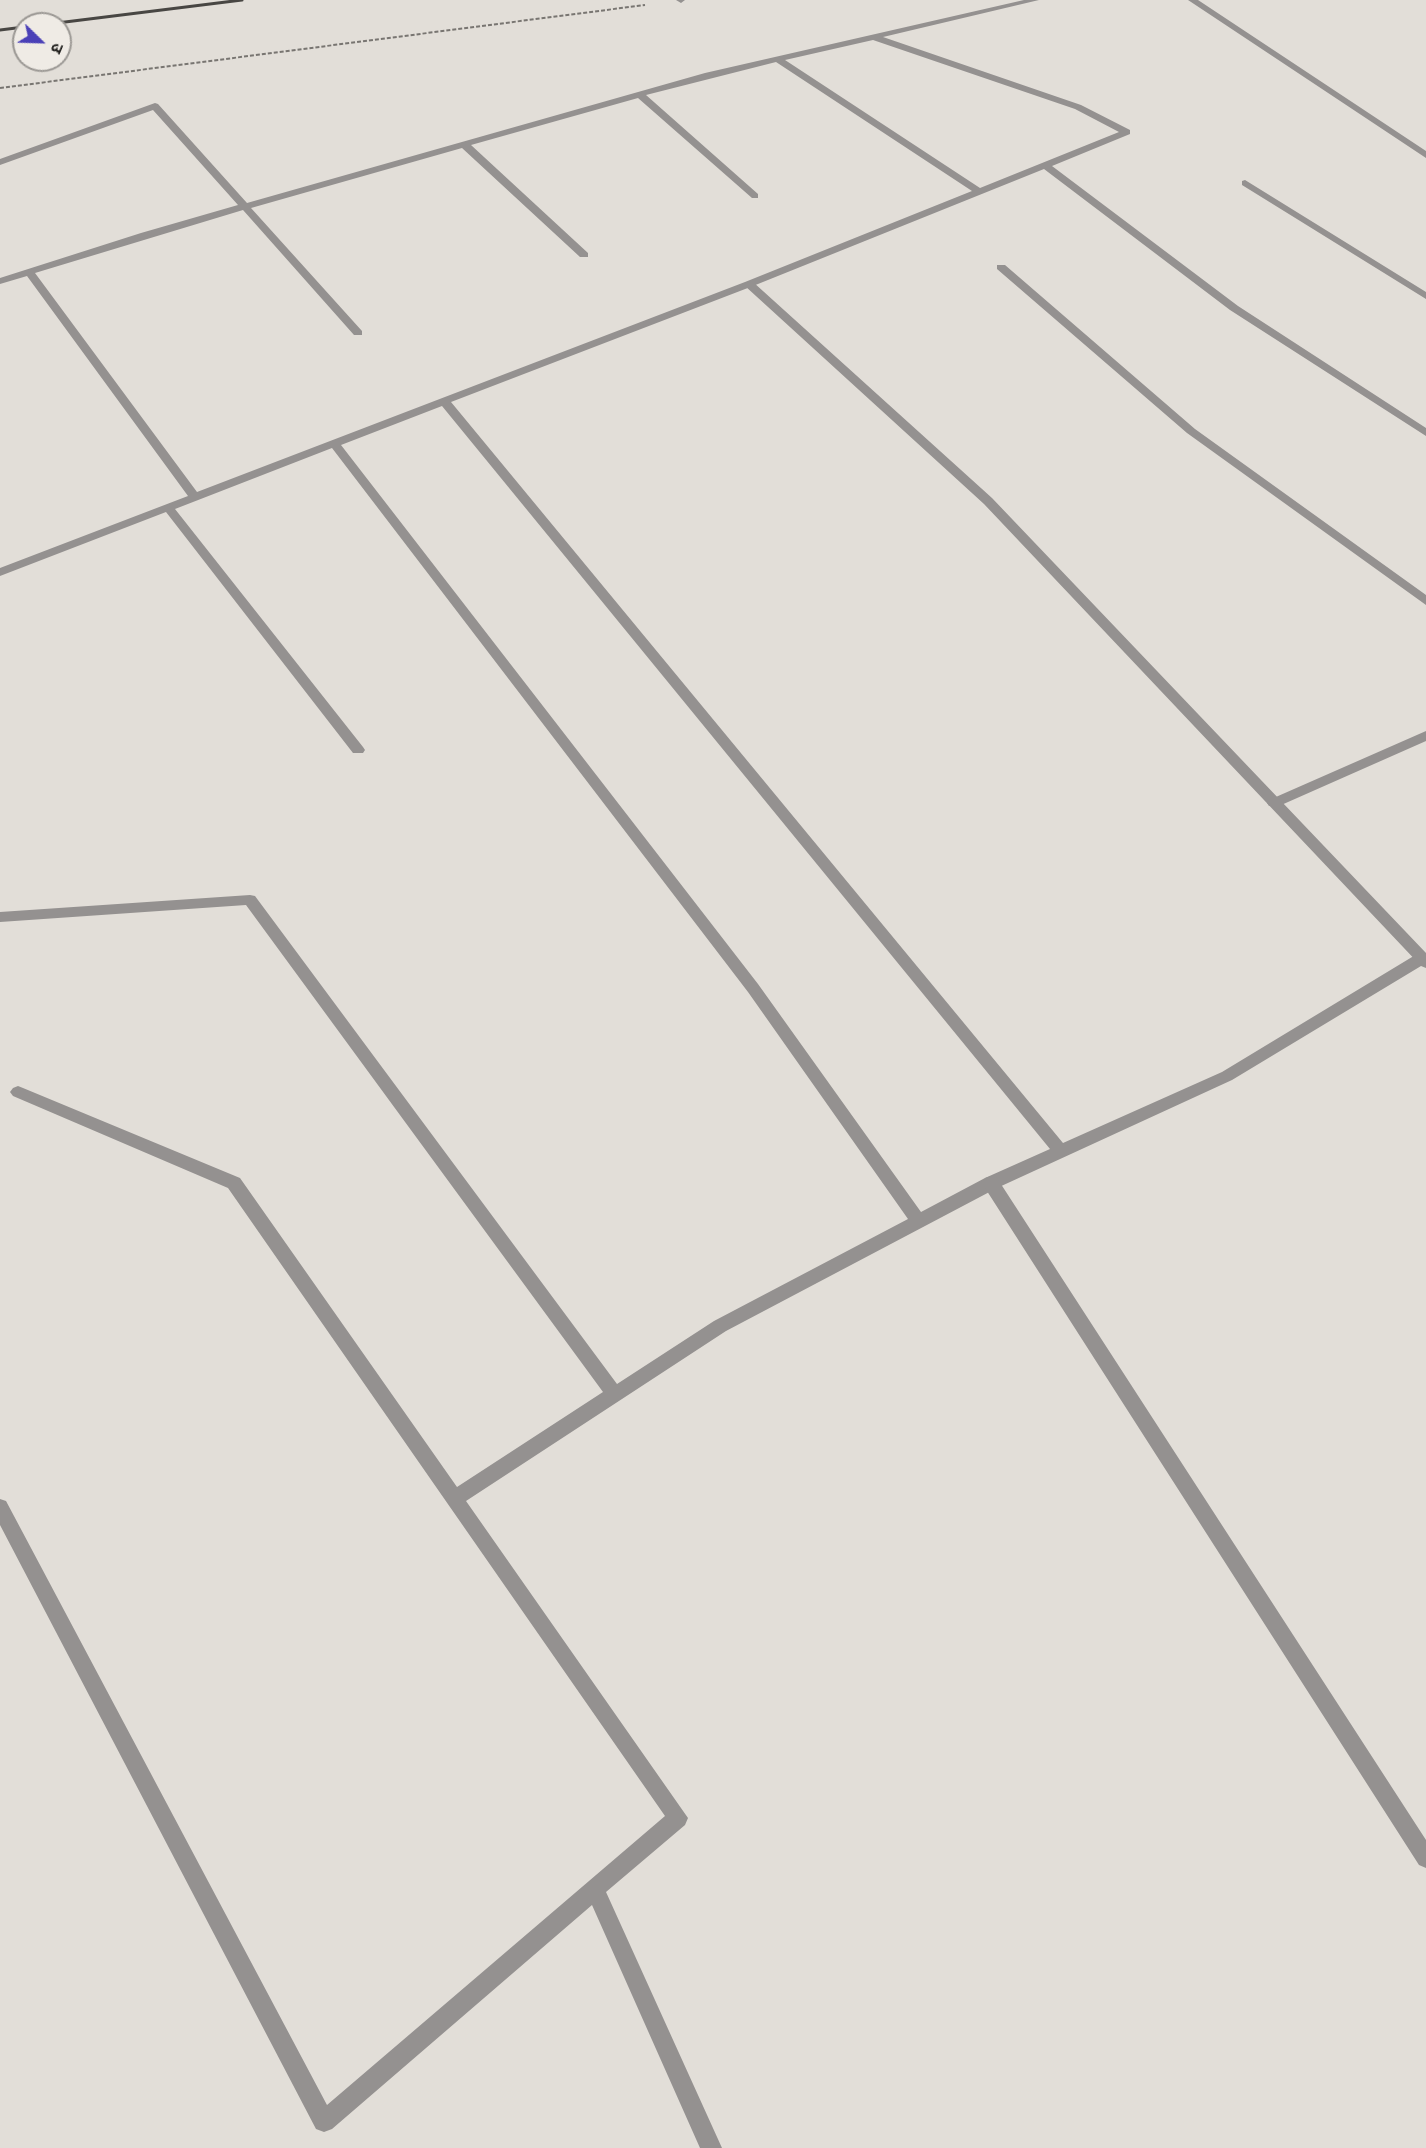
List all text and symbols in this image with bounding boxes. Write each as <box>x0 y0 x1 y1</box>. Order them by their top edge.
north arrow <box>12 12 72 72</box>
text: उ <box>47 40 68 56</box>

